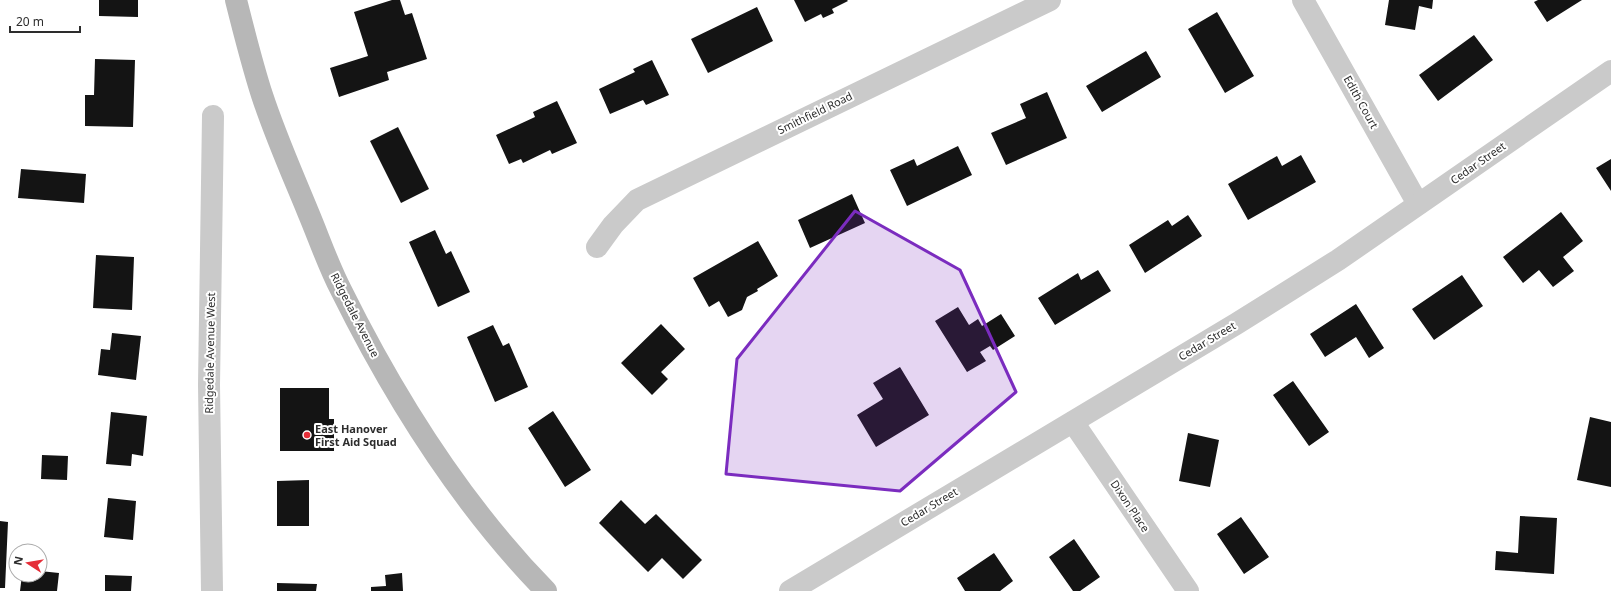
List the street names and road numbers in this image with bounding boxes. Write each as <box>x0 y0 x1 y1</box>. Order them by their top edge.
street label: Edith Court <box>1341 73 1382 131</box>
street label: Smithfield Road <box>775 88 855 137</box>
street label: Cedar Street <box>1447 138 1508 187</box>
street label: Ridgedale Avenue <box>328 270 383 360</box>
street label: Ridgedale Avenue West <box>201 292 218 414</box>
street label: Cedar Street <box>1175 318 1238 364</box>
street label: Dixon Place <box>1107 477 1153 535</box>
street label: Cedar Street <box>897 484 960 530</box>

